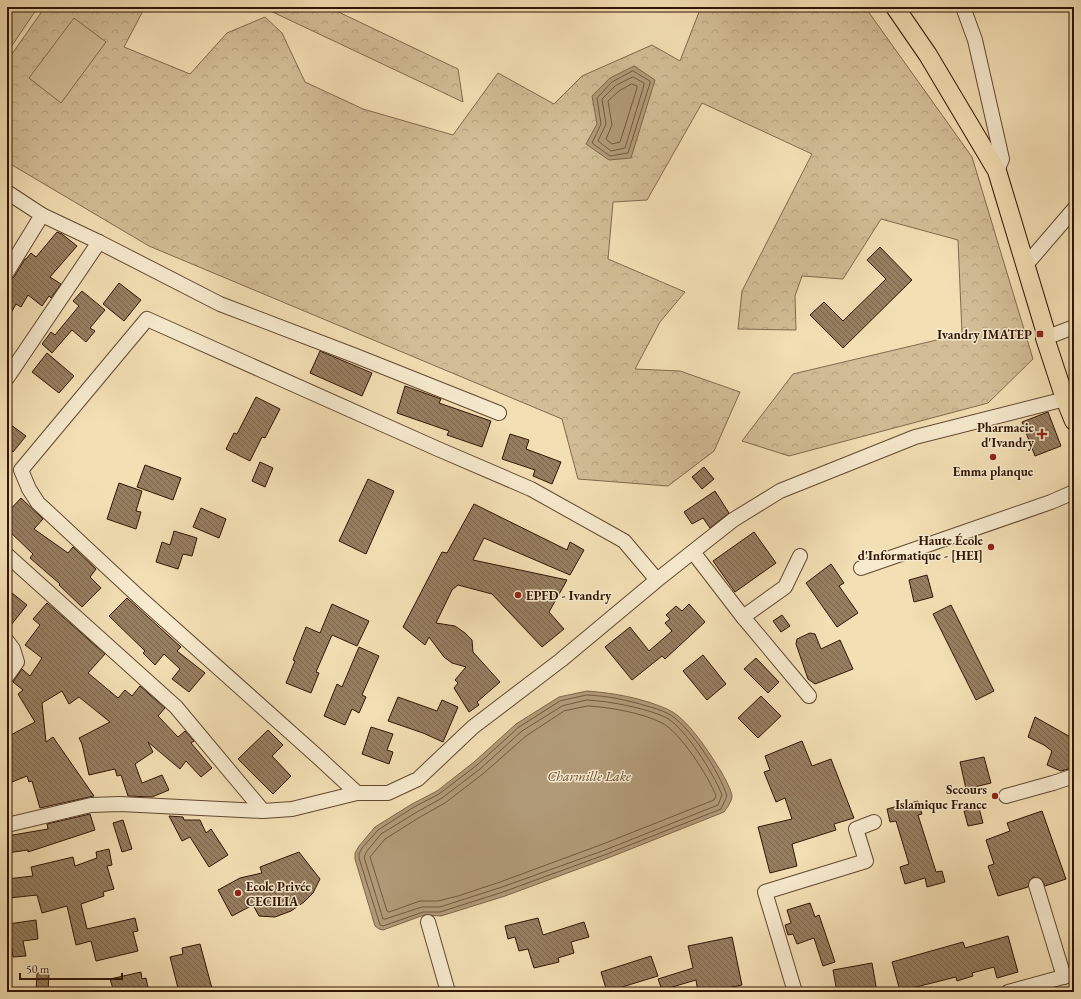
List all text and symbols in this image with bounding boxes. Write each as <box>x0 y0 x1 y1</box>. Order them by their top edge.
place label: Ivandry IMATEP <box>937 326 1032 343</box>
marker: Ivandry IMATEP <box>1035 329 1045 339</box>
place label: Pharmacie d'Ivandry <box>977 419 1035 451</box>
marker: Pharmacie d'Ivandry <box>1037 429 1047 439</box>
marker: Emma planque <box>988 452 998 462</box>
place label: Emma planque <box>953 463 1034 480</box>
place label: Haute École d'Informatique - [HEI] <box>858 532 984 564</box>
marker: Haute École d'Informatique - [HEI] <box>986 542 996 552</box>
place label: EPFD - Ivandry <box>526 587 612 604</box>
marker: EPFD - Ivandry <box>513 590 523 600</box>
water label: Charmille Lake <box>547 767 631 785</box>
place label: Secours Islamique France <box>895 781 988 813</box>
marker: Secours Islamique France <box>990 791 1000 801</box>
place label: Ecole Privée CECILIA <box>246 878 312 910</box>
marker: Ecole Privée CECILIA <box>233 888 243 898</box>
scale bar <box>20 955 122 981</box>
text: 50 m <box>26 961 50 977</box>

